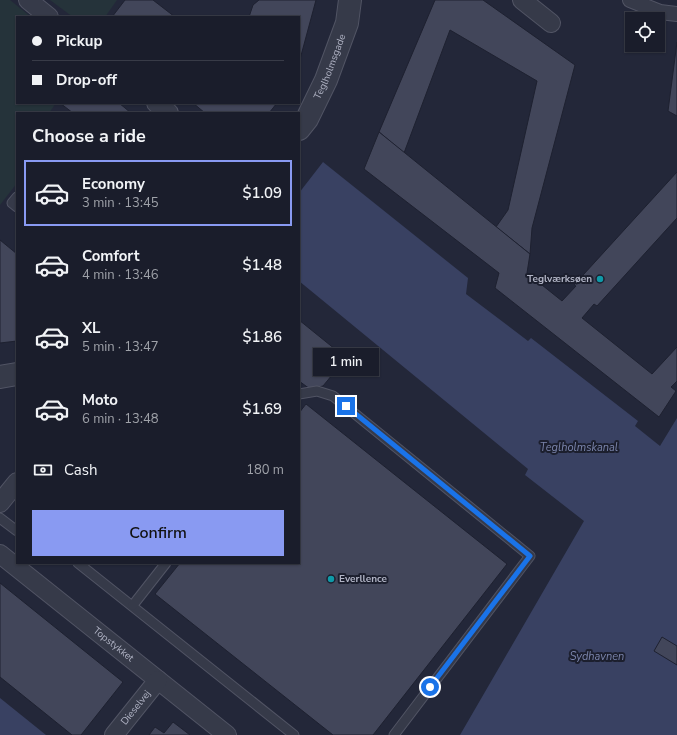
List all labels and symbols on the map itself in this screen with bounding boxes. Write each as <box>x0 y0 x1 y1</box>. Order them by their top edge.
street label: Teglholmsgade <box>311 32 349 102</box>
place label: Teglværksøen <box>527 272 592 286</box>
marker: Teglværksøen <box>595 274 605 284</box>
callout: 1 min <box>313 348 379 376</box>
route end <box>337 397 355 415</box>
water label: Teglholmskanal <box>540 440 618 455</box>
place label: Everllence <box>339 572 388 586</box>
marker: Everllence <box>326 574 336 584</box>
street label: Topstykket <box>90 624 137 665</box>
water label: Sydhavnen <box>570 649 624 664</box>
route start <box>421 678 439 696</box>
street label: Dieselvej <box>118 687 154 728</box>

